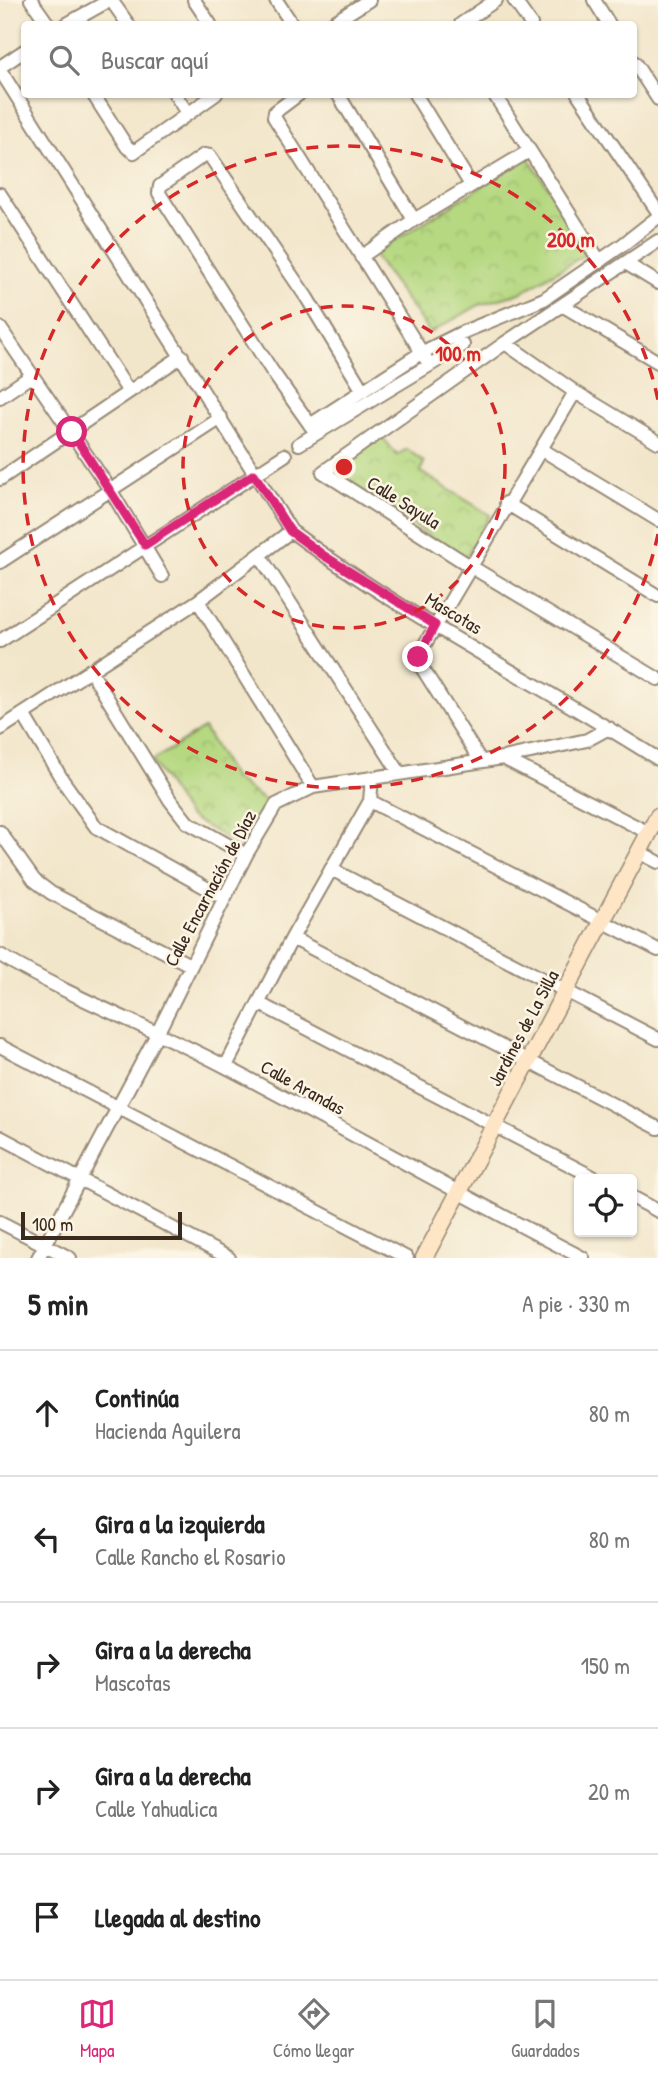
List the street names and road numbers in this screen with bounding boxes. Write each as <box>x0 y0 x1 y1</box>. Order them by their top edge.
street label: Calle Sayula <box>362 469 446 535</box>
street label: Mascotas <box>421 586 487 640</box>
street label: Calle Encarnación de Díaz <box>158 805 262 971</box>
street label: Jardines de La Silla <box>481 965 565 1091</box>
street label: Calle Arandas <box>256 1053 350 1121</box>

